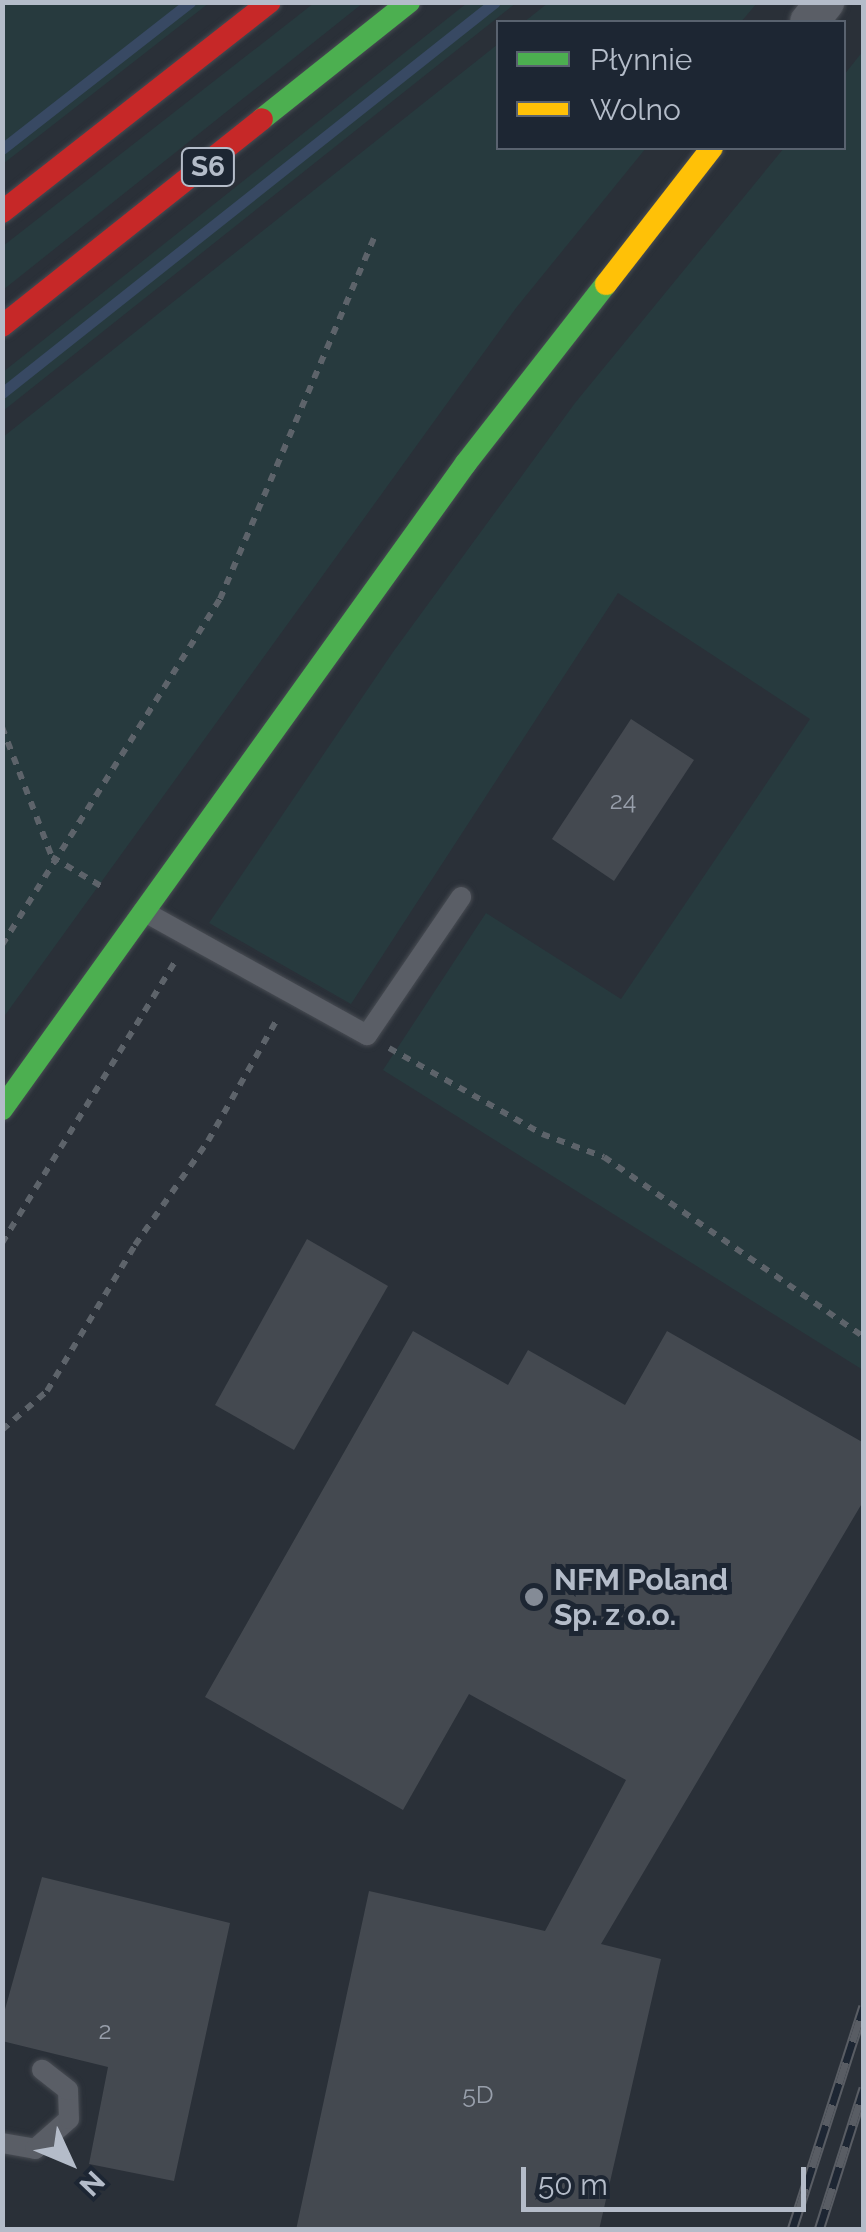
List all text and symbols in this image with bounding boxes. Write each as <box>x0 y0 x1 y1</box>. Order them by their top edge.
legend <box>496 20 846 150</box>
text: Płynnie <box>590 42 692 77</box>
text: Wolno <box>590 92 681 127</box>
road number: S6 <box>180 144 236 190</box>
house number: 24 <box>610 785 636 815</box>
place label: NFM Poland Sp. z o.o. <box>554 1562 728 1632</box>
marker: NFM Poland Sp. z o.o. <box>523 1586 545 1608</box>
house number: 2 <box>98 2015 112 2045</box>
house number: 5D <box>462 2079 494 2109</box>
north arrow <box>20 2112 120 2212</box>
scale bar <box>526 2147 811 2209</box>
text: N <box>73 2164 111 2202</box>
text: 50 m <box>538 2167 608 2202</box>

